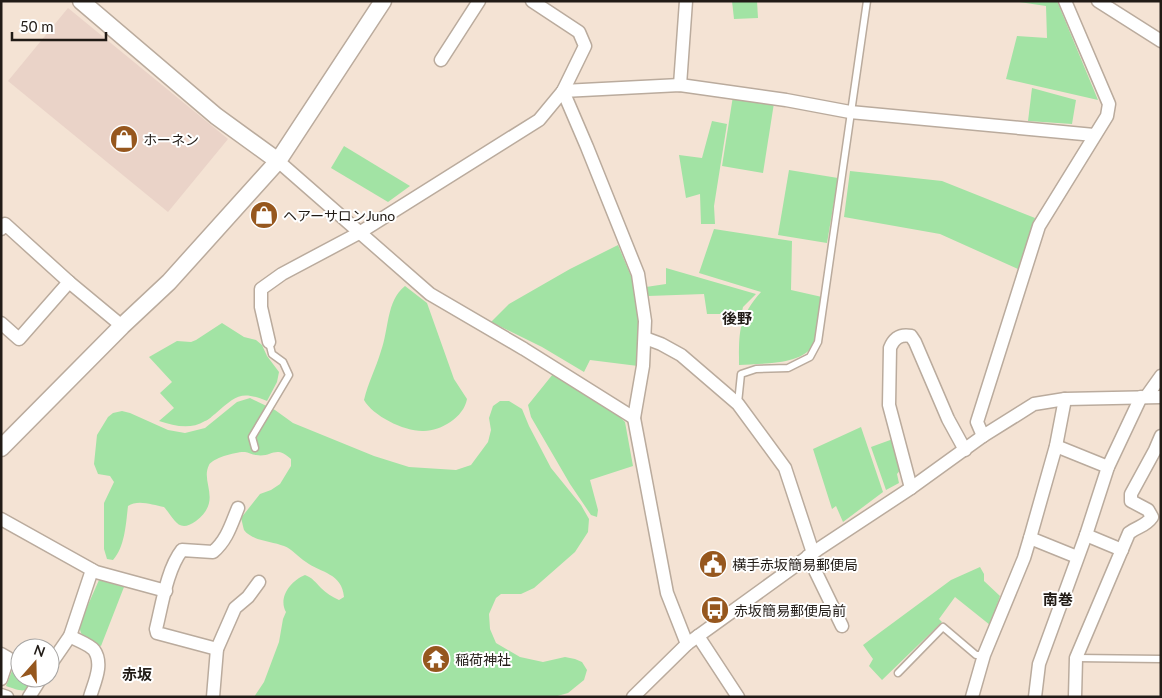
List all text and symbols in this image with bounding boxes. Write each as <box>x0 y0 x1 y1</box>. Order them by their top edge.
scale bar <box>12 10 106 42</box>
text: 50 m <box>20 17 54 35</box>
shop icon: ホーネン <box>109 124 139 154</box>
place label: ホーネン <box>143 131 199 148</box>
shop icon: ヘアーサロンJuno <box>249 200 279 230</box>
place label: ヘアーサロンJuno <box>283 207 395 224</box>
district label: 後野 <box>722 309 752 327</box>
public building icon: 横手赤坂簡易郵便局 <box>698 549 728 579</box>
place label: 横手赤坂簡易郵便局 <box>732 556 858 573</box>
district label: 南巻 <box>1043 590 1073 608</box>
bus stop icon: 赤坂簡易郵便局前 <box>700 595 730 625</box>
place label: 赤坂簡易郵便局前 <box>734 602 846 619</box>
north arrow <box>10 638 60 688</box>
text: N <box>32 640 48 660</box>
temple icon: 稲荷神社 <box>421 644 451 674</box>
place label: 稲荷神社 <box>455 651 511 668</box>
district label: 赤坂 <box>122 665 152 683</box>

